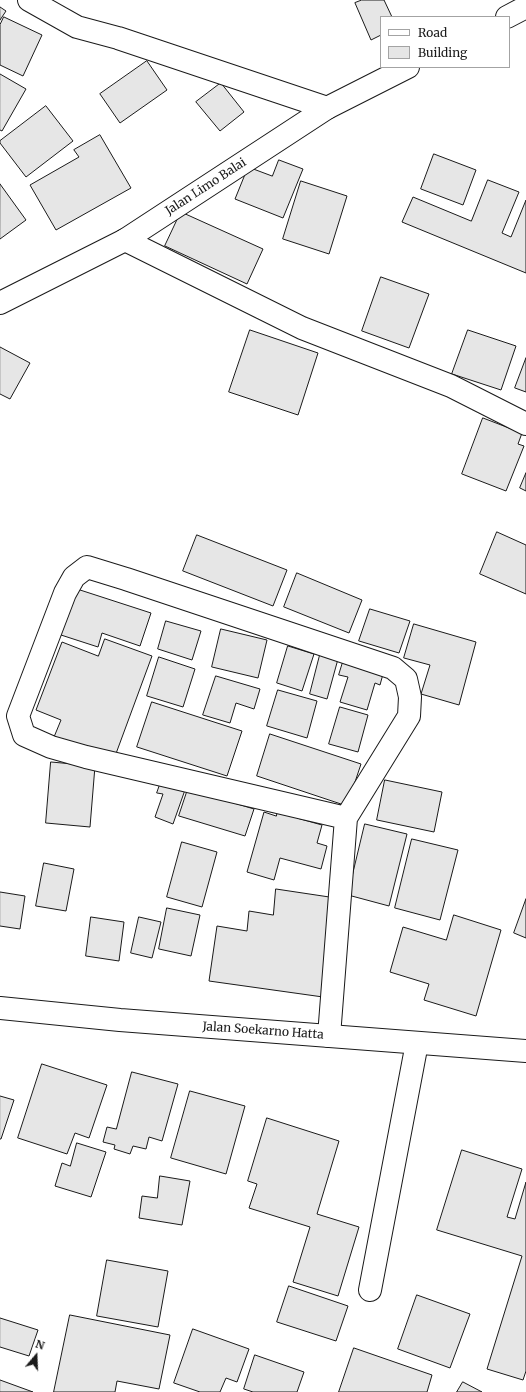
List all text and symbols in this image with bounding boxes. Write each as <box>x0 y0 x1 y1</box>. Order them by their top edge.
legend <box>380 16 510 68</box>
text: Road <box>418 25 447 40</box>
text: Building <box>418 45 467 60</box>
street label: Jalan Limo Balai <box>163 156 249 218</box>
street label: Jalan Soekarno Hatta <box>202 1020 324 1042</box>
north arrow <box>16 1336 56 1376</box>
text: N <box>34 1337 46 1353</box>

